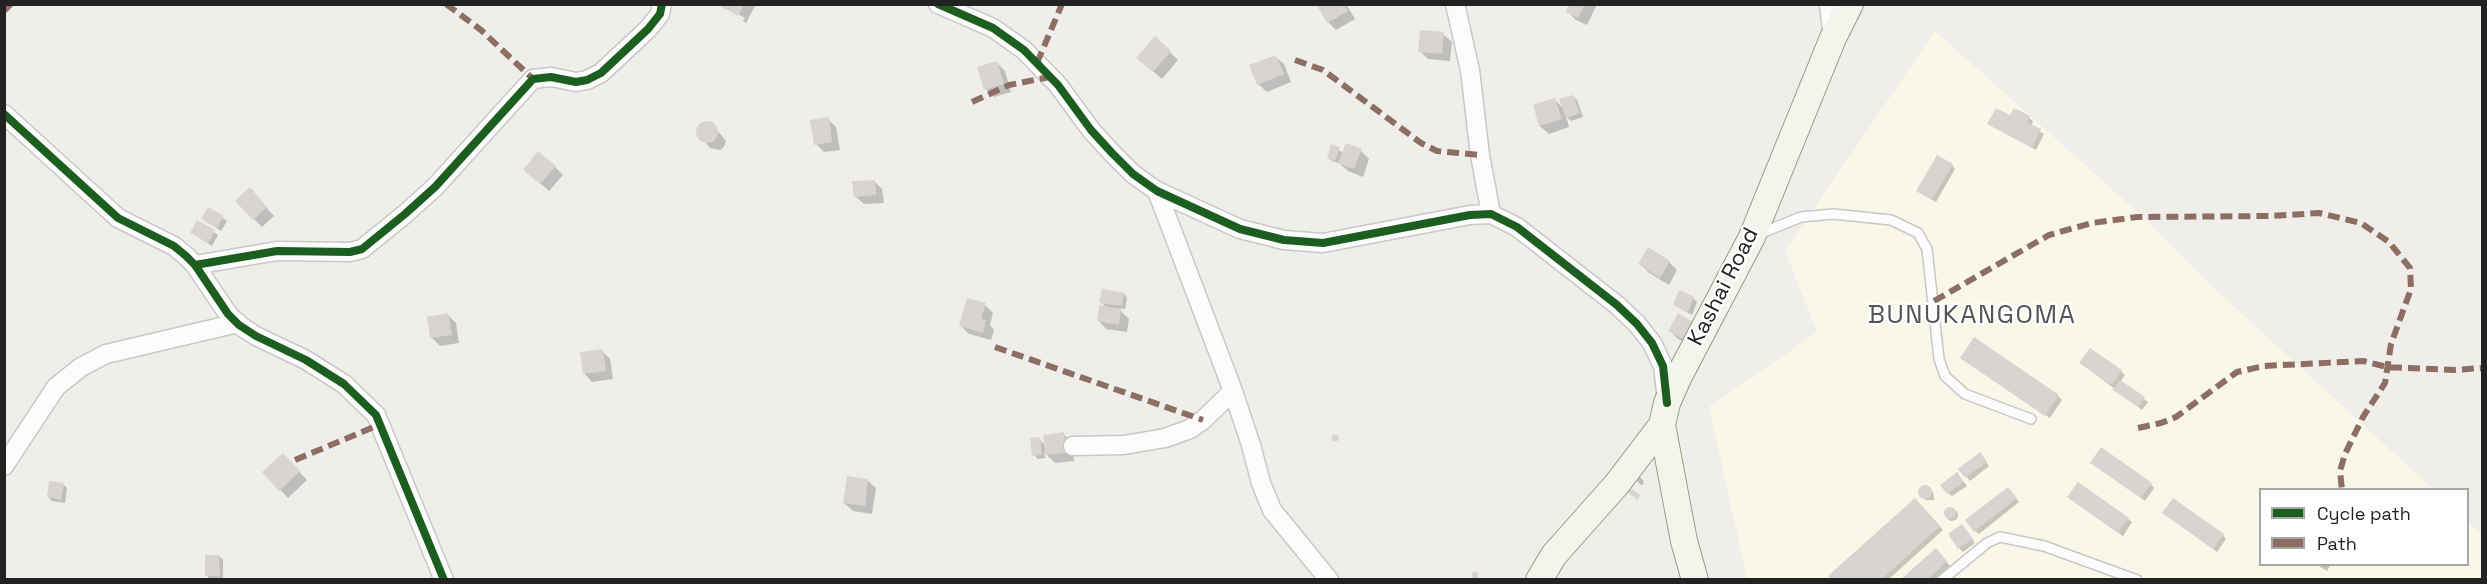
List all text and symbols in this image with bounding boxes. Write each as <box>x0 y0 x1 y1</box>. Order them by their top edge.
street label: Kashai Road <box>1683 224 1765 350</box>
district label: BUNUKANGOMA <box>1868 300 2076 332</box>
legend <box>2259 488 2469 566</box>
text: Cycle path <box>2317 502 2411 525</box>
text: Path <box>2317 532 2357 555</box>

